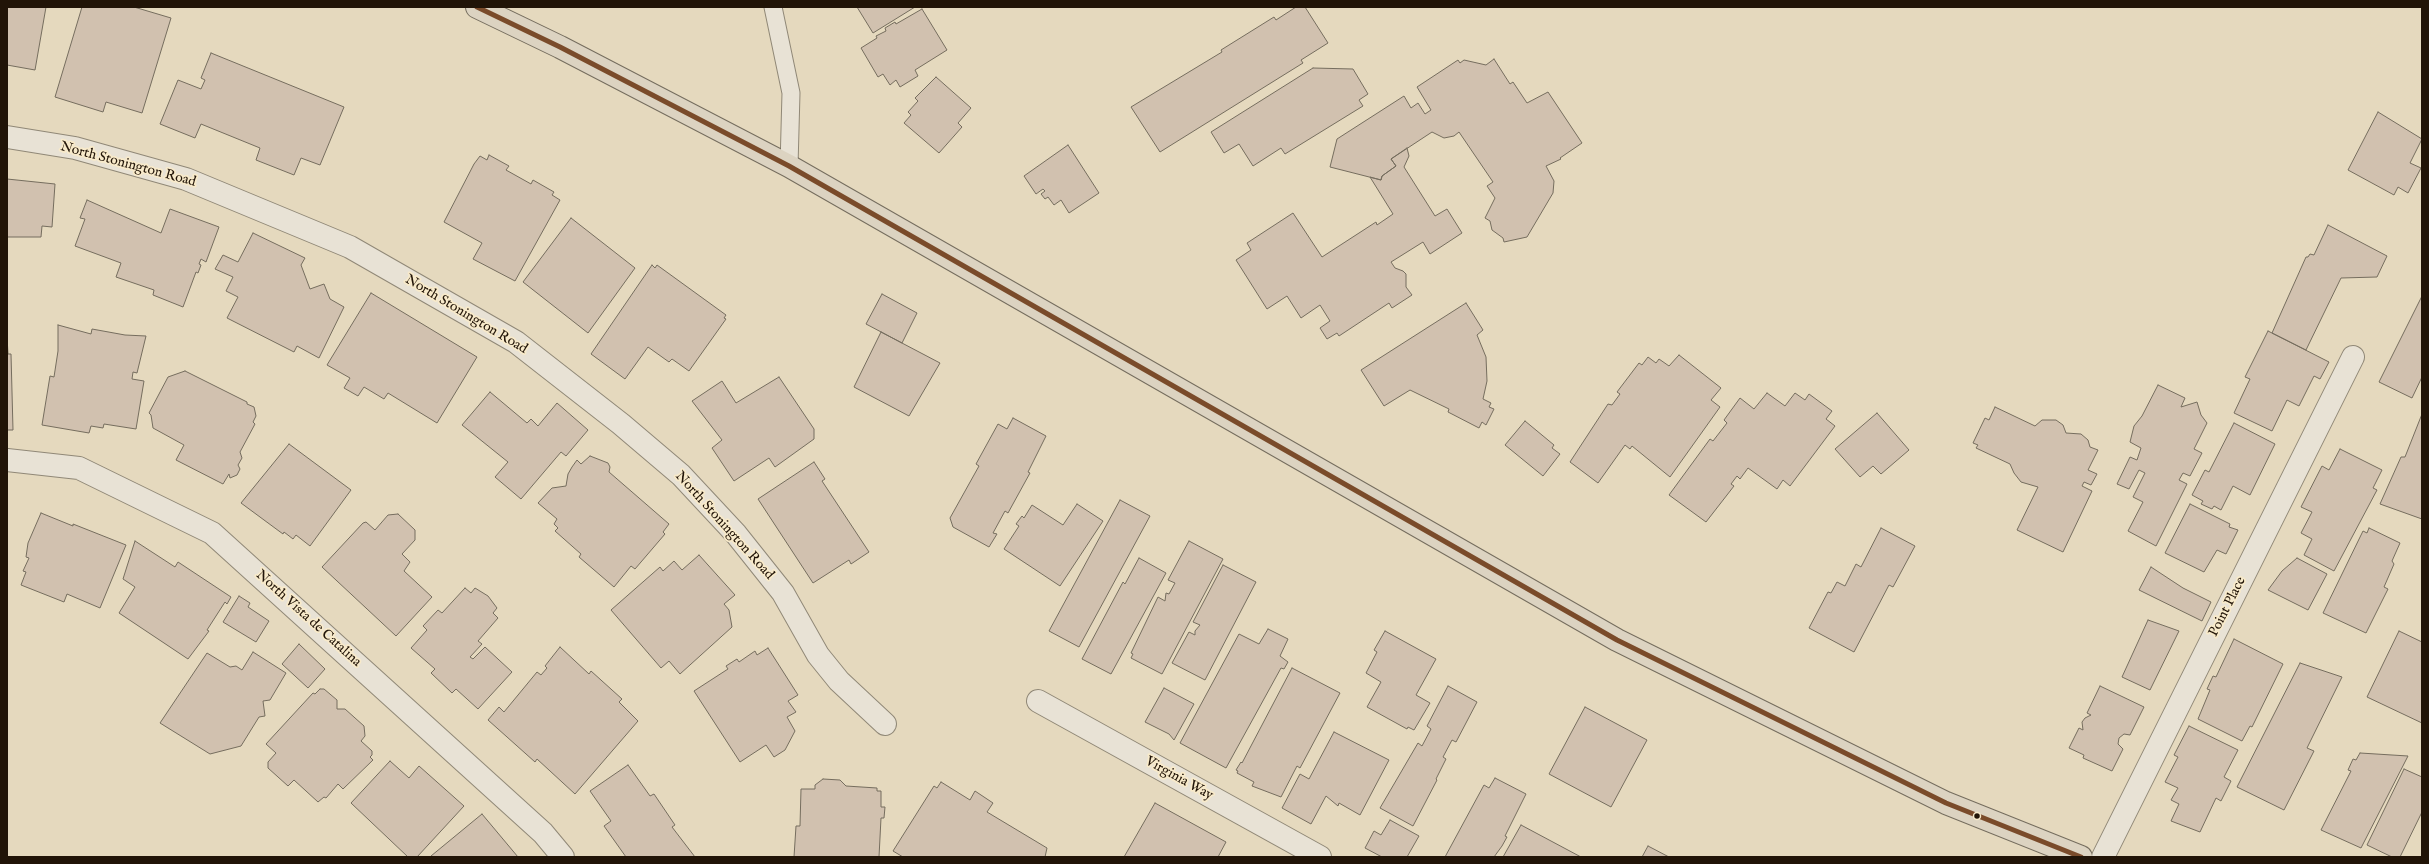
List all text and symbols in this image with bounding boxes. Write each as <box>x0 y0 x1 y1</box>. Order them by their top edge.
street label: North Stonington Road <box>58 139 198 191</box>
street label: North Stonington Road <box>402 272 530 358</box>
street label: North Stonington Road <box>671 468 777 584</box>
street label: North Vista de Catalina <box>252 567 364 671</box>
street label: Point Place <box>2206 574 2250 640</box>
street label: Virginia Way <box>1142 753 1216 805</box>
unlabelled marker <box>1972 811 1982 821</box>

